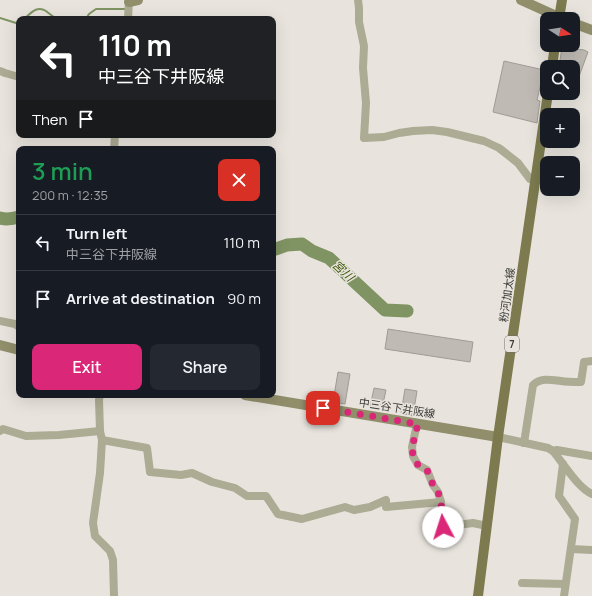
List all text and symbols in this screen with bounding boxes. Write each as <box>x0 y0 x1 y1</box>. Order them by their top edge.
north arrow <box>540 12 580 52</box>
map controls <box>540 12 580 196</box>
text: 110 m <box>98 26 172 64</box>
icon: left <box>32 32 84 84</box>
button: search <box>540 60 580 100</box>
text: 中三谷下井阪線 <box>98 64 224 88</box>
icon: arrive <box>75 108 97 130</box>
button: + <box>540 108 580 148</box>
text: Then <box>32 109 67 130</box>
text: 3 min <box>32 154 93 187</box>
button: − <box>540 156 580 196</box>
button: close <box>218 159 260 201</box>
text: 200 m · 12:35 <box>32 186 108 204</box>
text: Turn left <box>66 223 128 244</box>
icon: left <box>32 232 54 254</box>
text: 110 m <box>223 232 260 253</box>
text: 中三谷下井阪線 <box>66 245 157 263</box>
water label: 宮川 <box>329 256 359 286</box>
street label: 粉河加太線 <box>495 267 518 323</box>
icon: arrive <box>32 288 54 310</box>
text: Arrive at destination <box>66 288 215 309</box>
text: 90 m <box>227 288 261 309</box>
road number: 7 <box>505 336 519 352</box>
button: Exit <box>32 344 142 390</box>
button: Share <box>150 344 260 390</box>
pin <box>306 391 340 425</box>
street label: 中三谷下井阪線 <box>358 394 436 421</box>
icon: arrive <box>312 397 334 419</box>
position arrow <box>422 506 464 548</box>

